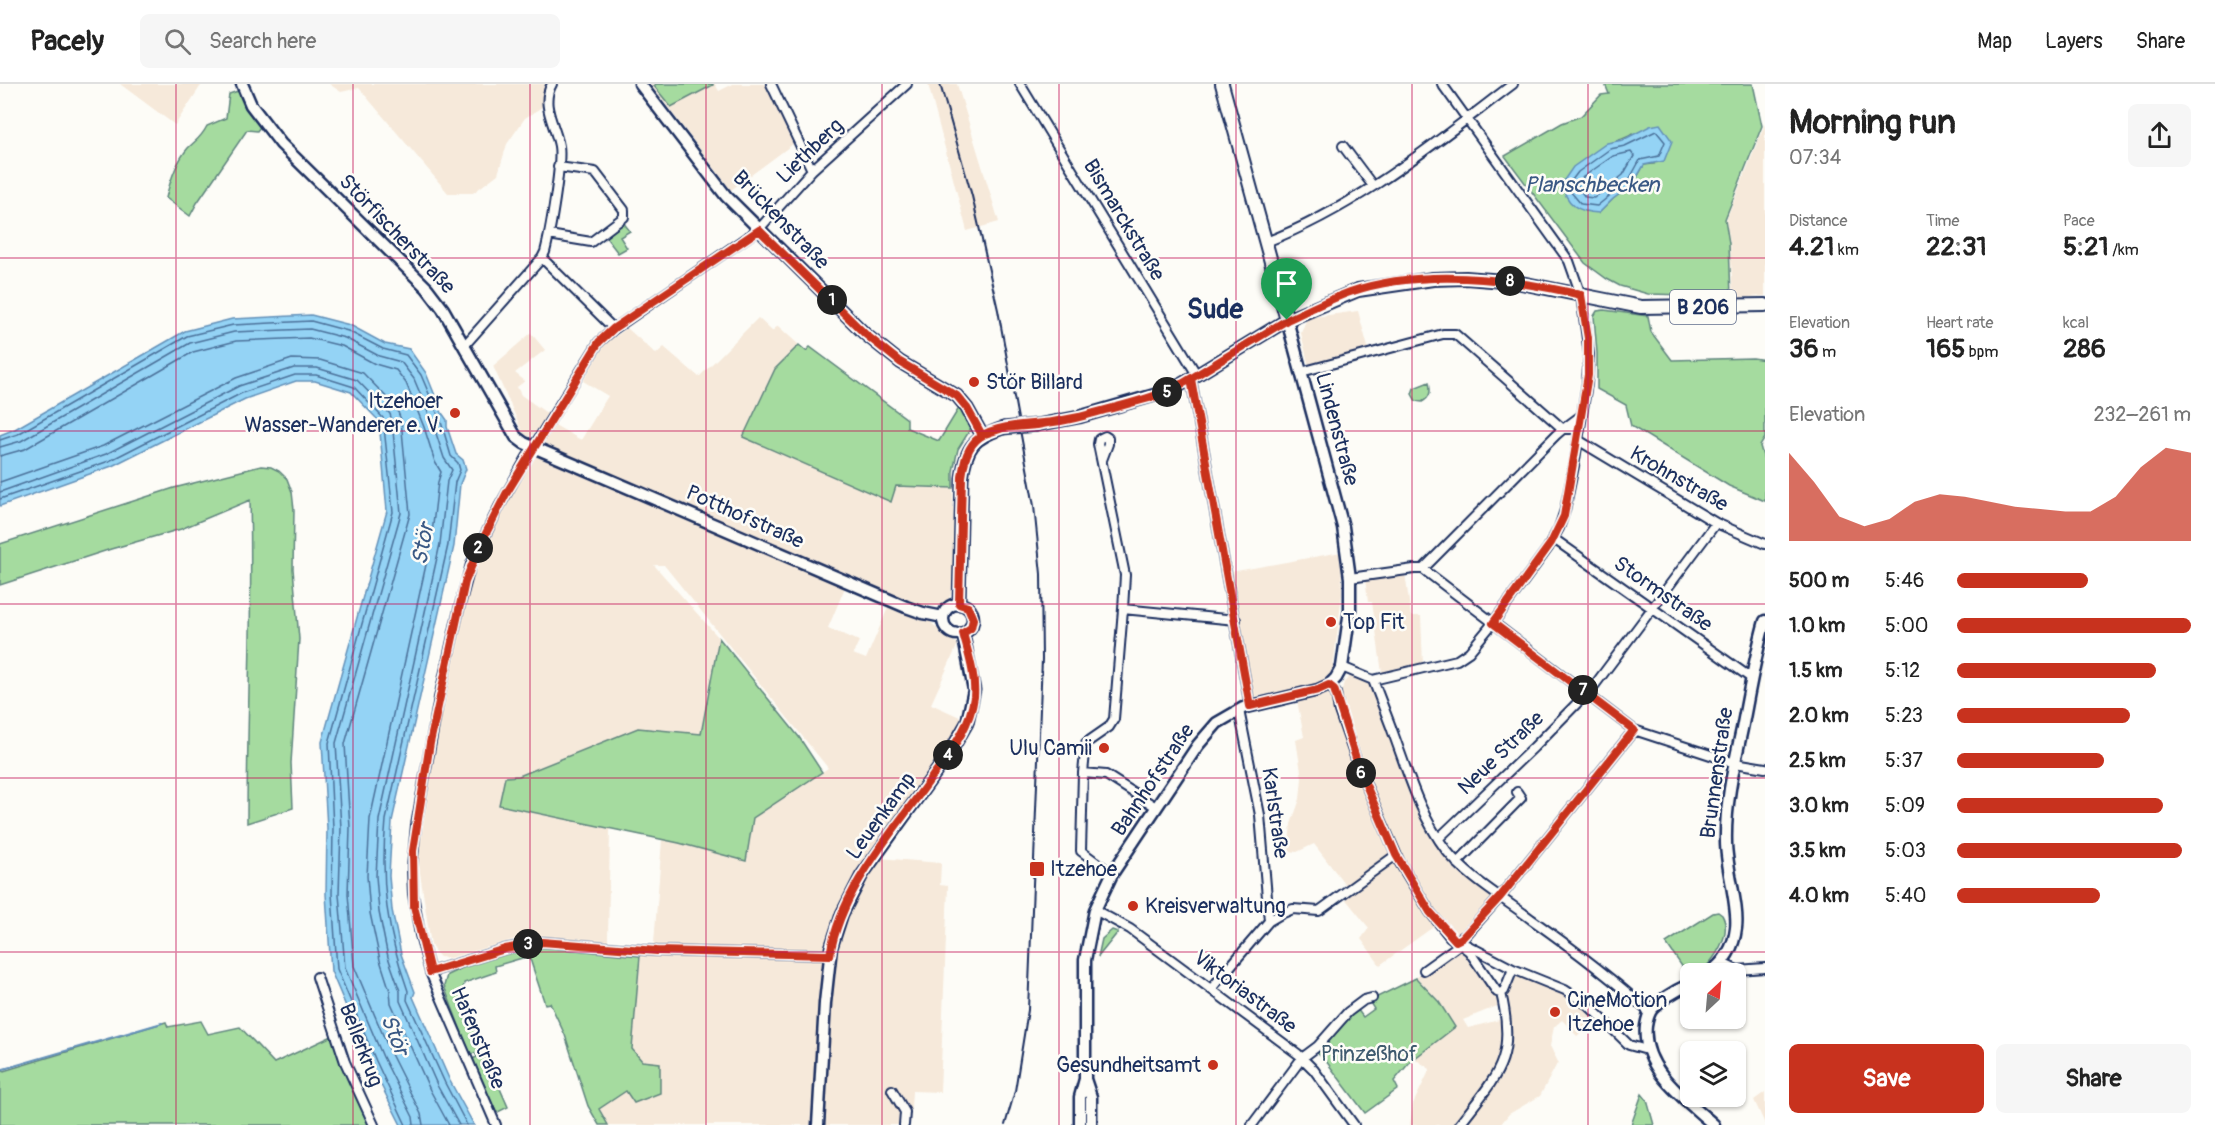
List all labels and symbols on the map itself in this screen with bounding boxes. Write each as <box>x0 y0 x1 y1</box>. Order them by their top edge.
street label: Liethberg <box>771 112 849 190</box>
street label: Bismarckstraße <box>1077 154 1171 286</box>
street label: Brückenstraße <box>727 165 836 276</box>
street label: Störfischerstraße <box>333 168 462 300</box>
water label: Planschbecken <box>1524 171 1661 199</box>
pin <box>1261 258 1312 320</box>
pin: 8 <box>1495 266 1525 296</box>
pin: 1 <box>817 285 847 315</box>
road number: B 206 <box>1670 290 1736 324</box>
district label: Sude <box>1187 293 1244 326</box>
place label: Stör Billard <box>986 369 1083 396</box>
street label: Lindenstraße <box>1309 369 1365 489</box>
marker: Stör Billard <box>967 375 981 389</box>
pin: 5 <box>1152 377 1182 407</box>
place label: Itzehoer Wasser-Wanderer e. V. <box>244 388 444 439</box>
marker: Itzehoer Wasser-Wanderer e. V. <box>448 406 462 420</box>
street label: Krohnstraße <box>1625 440 1734 518</box>
street label: Potthofstraße <box>682 479 809 555</box>
water label: Stör <box>406 518 441 567</box>
pin: 2 <box>463 533 493 563</box>
street label: Stormstraße <box>1608 550 1718 638</box>
place label: Top Fit <box>1343 609 1405 636</box>
marker: Top Fit <box>1324 615 1338 629</box>
pin: 7 <box>1568 675 1598 705</box>
street label: Neue Straße <box>1452 705 1550 801</box>
street label: Brunnenstraße <box>1694 705 1740 840</box>
street label: Bahnhofstraße <box>1105 718 1201 841</box>
place label: Ulu Camii <box>1009 735 1092 762</box>
pin: 4 <box>933 740 963 770</box>
marker: Ulu Camii <box>1097 741 1111 755</box>
pin: 6 <box>1346 758 1376 788</box>
street label: Karlstraße <box>1255 766 1295 861</box>
street label: Leuenkamp <box>840 767 922 865</box>
place label: Itzehoe <box>1050 856 1118 883</box>
marker: Itzehoe <box>1028 860 1046 878</box>
place label: Kreisverwaltung <box>1145 893 1286 920</box>
marker: Kreisverwaltung <box>1126 899 1140 913</box>
pin: 3 <box>513 929 543 959</box>
street label: Viktoriastraße <box>1188 944 1303 1040</box>
north arrow <box>1680 963 1746 1029</box>
street label: Hafenstraße <box>444 983 512 1094</box>
place label: CineMotion Itzehoe <box>1567 987 1667 1038</box>
street label: Bellerkrug <box>333 999 389 1091</box>
marker: CineMotion Itzehoe <box>1548 1005 1562 1019</box>
water label: Stör <box>374 1010 417 1062</box>
park label: Prinzeßhof <box>1321 1041 1418 1068</box>
place label: Gesundheitsamt <box>1056 1052 1202 1079</box>
marker: Gesundheitsamt <box>1206 1058 1220 1072</box>

